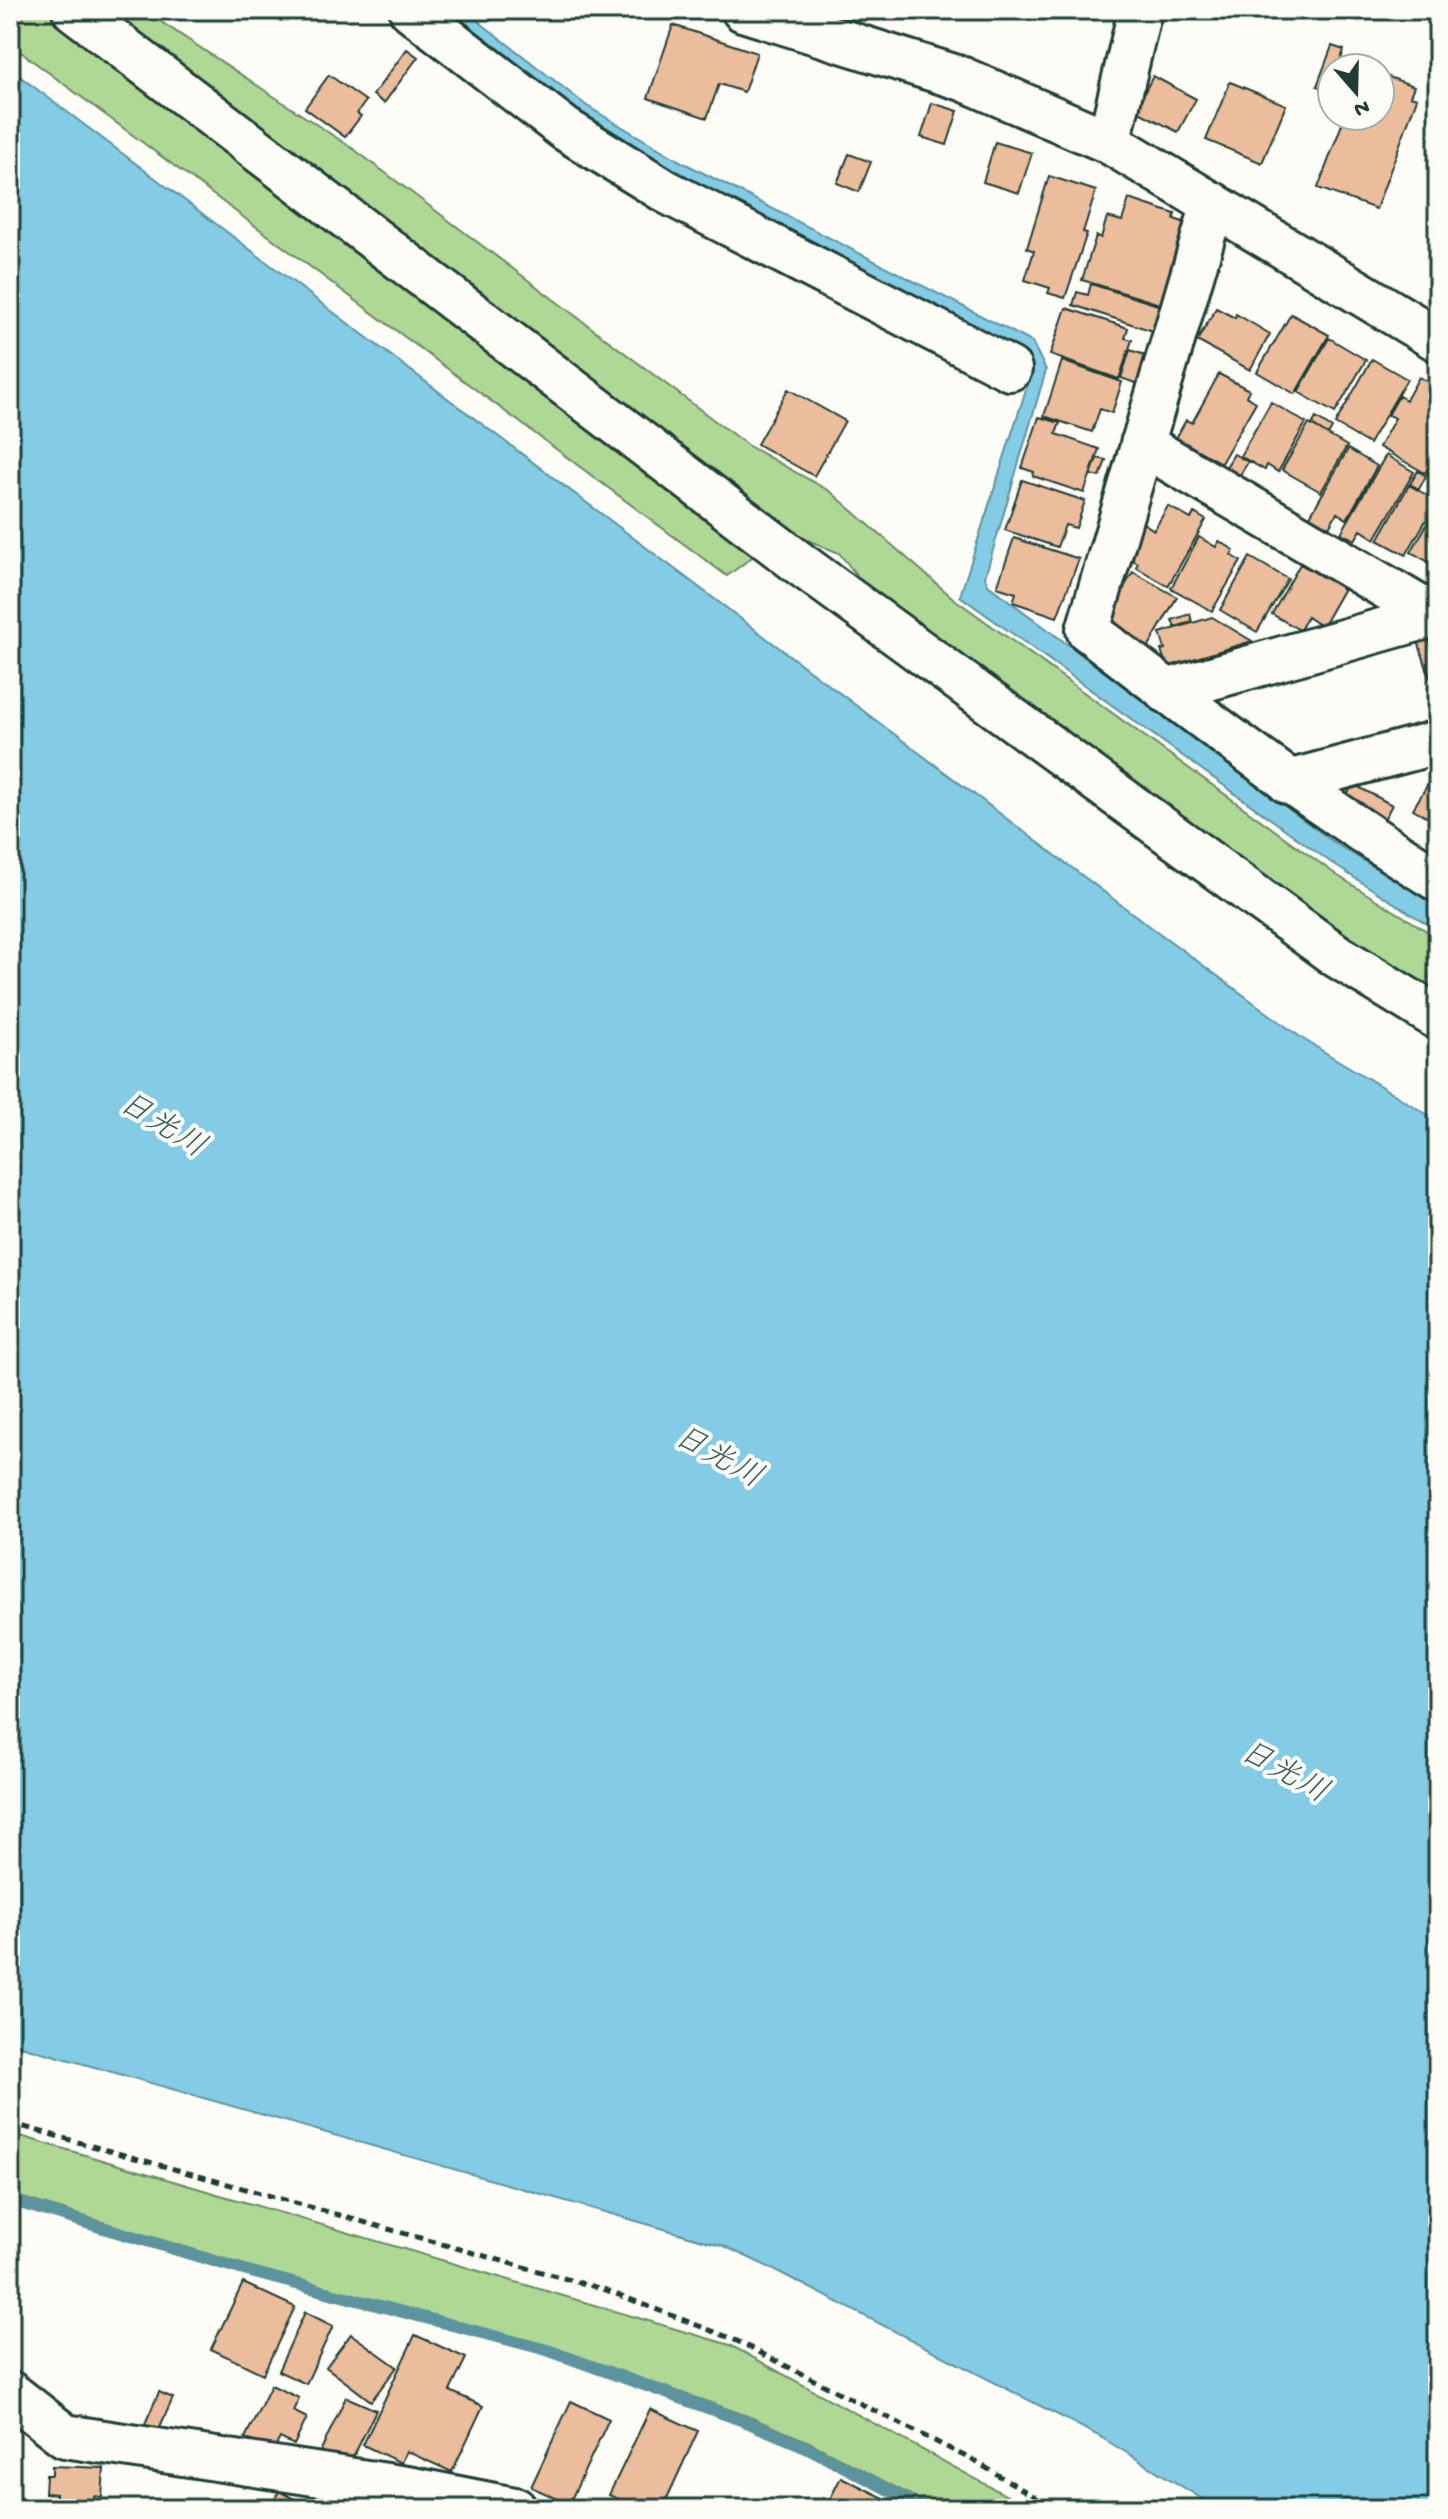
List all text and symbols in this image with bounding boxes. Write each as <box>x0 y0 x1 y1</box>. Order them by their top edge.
north arrow <box>1316 52 1396 132</box>
text: N <box>1350 92 1373 122</box>
water label: 日光川 <box>110 1085 212 1169</box>
water label: 日光川 <box>666 1419 768 1499</box>
water label: 日光川 <box>1232 1734 1334 1814</box>

